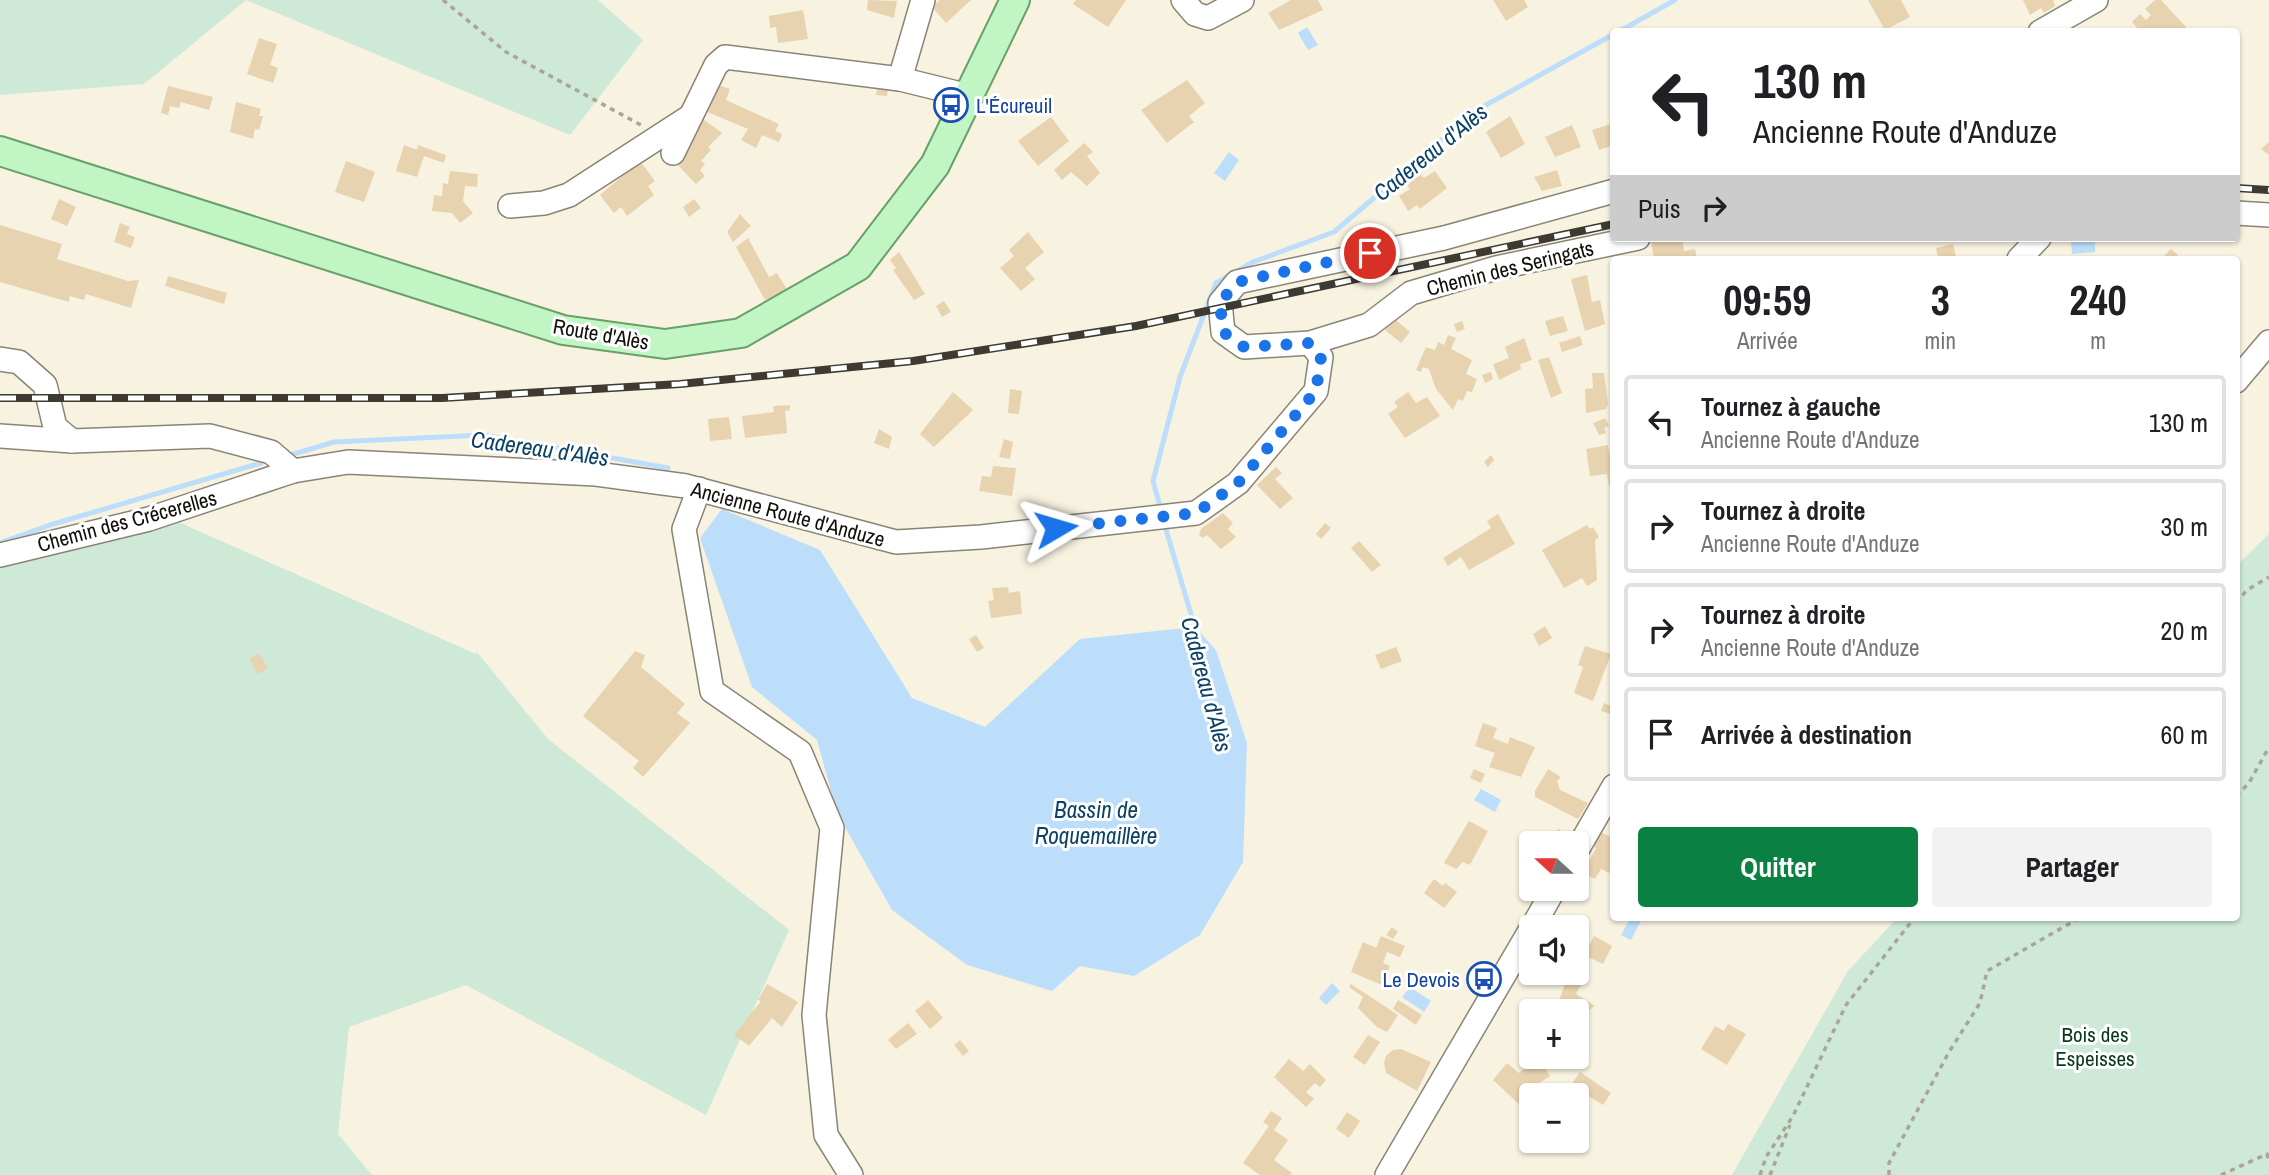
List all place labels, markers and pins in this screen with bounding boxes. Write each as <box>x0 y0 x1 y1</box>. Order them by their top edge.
bus stop icon: L'Écureuil <box>932 86 970 124</box>
place label: L'Écureuil <box>976 91 1052 120</box>
pin <box>1340 223 1400 283</box>
bus stop icon: Le Devois <box>1465 960 1503 998</box>
place label: Le Devois <box>1382 965 1460 994</box>

